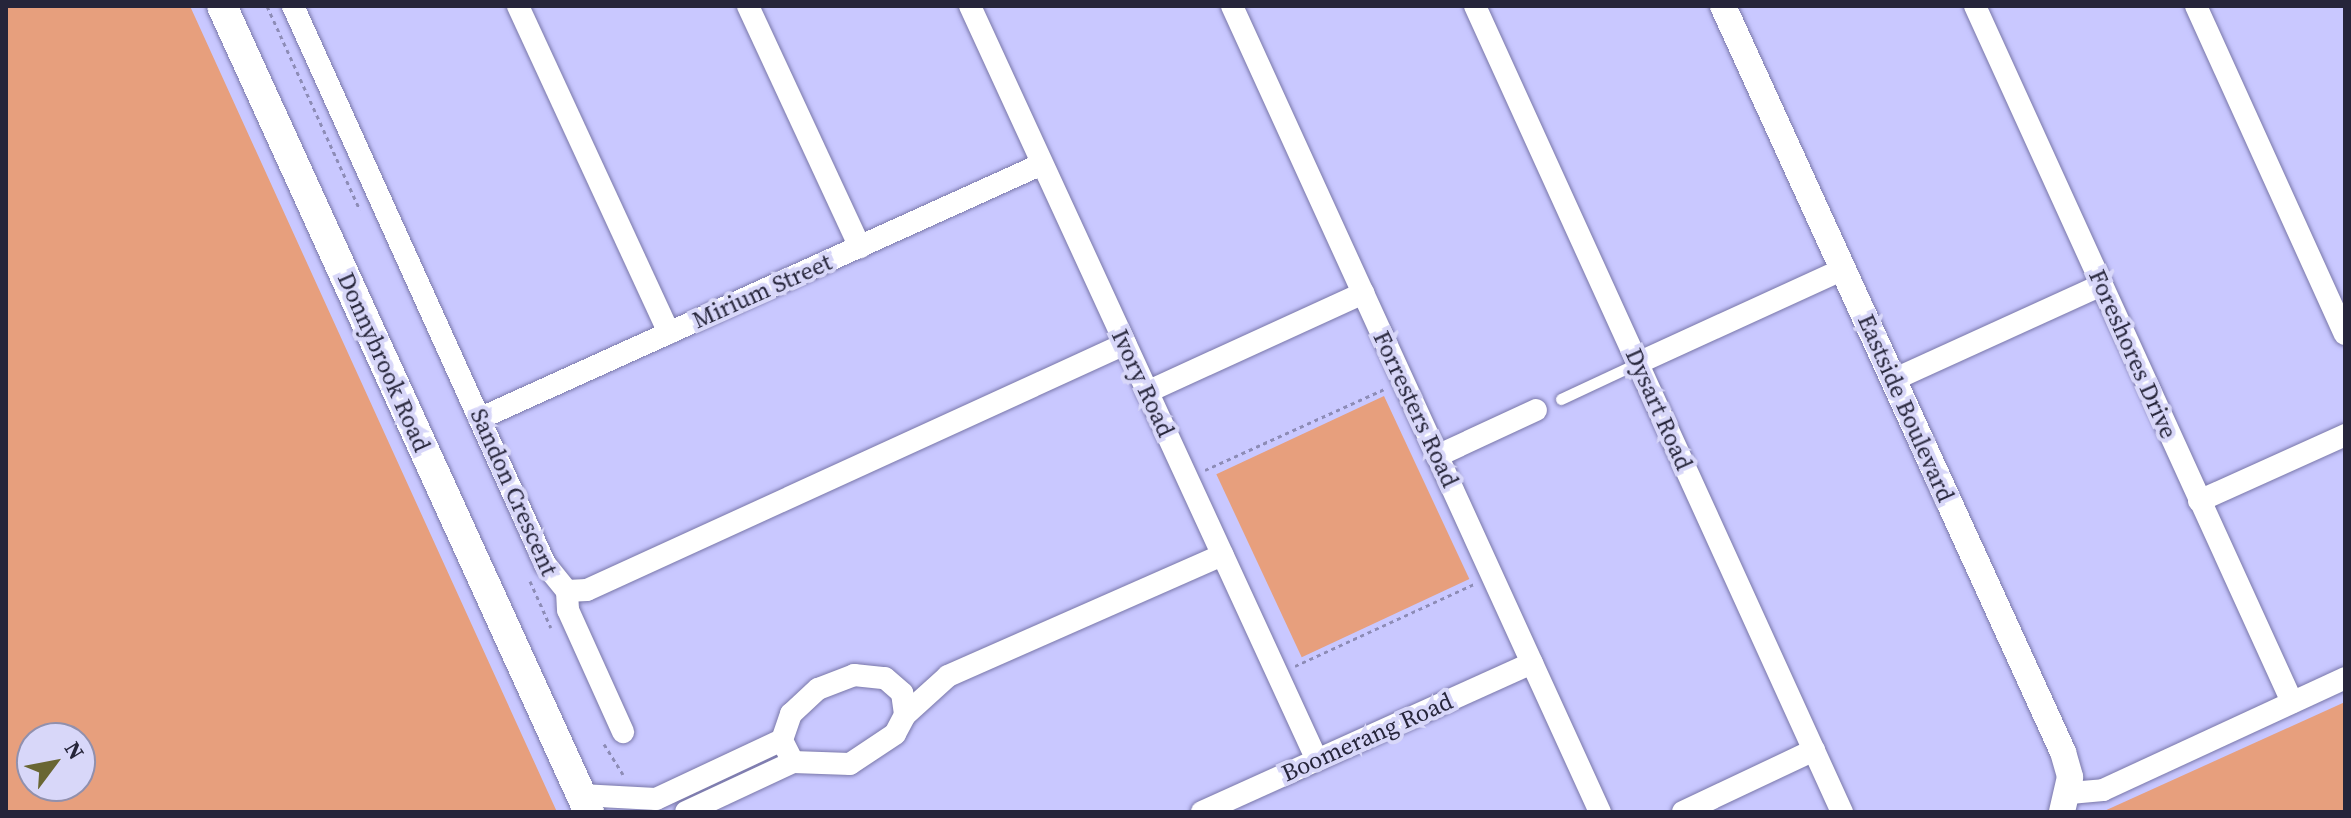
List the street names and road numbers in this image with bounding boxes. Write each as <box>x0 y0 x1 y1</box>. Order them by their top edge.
street label: Mirium Street <box>688 247 836 335</box>
street label: Foreshores Drive <box>2083 265 2183 443</box>
street label: Donnybrook Road <box>332 268 436 456</box>
street label: Eastside Boulevard <box>1852 310 1960 506</box>
street label: Ivory Road <box>1106 325 1180 441</box>
street label: Forresters Road <box>1367 326 1465 492</box>
street label: Dysart Road <box>1619 344 1699 474</box>
street label: Sandon Crescent <box>464 404 564 580</box>
street label: Boomerang Road <box>1277 686 1457 788</box>

